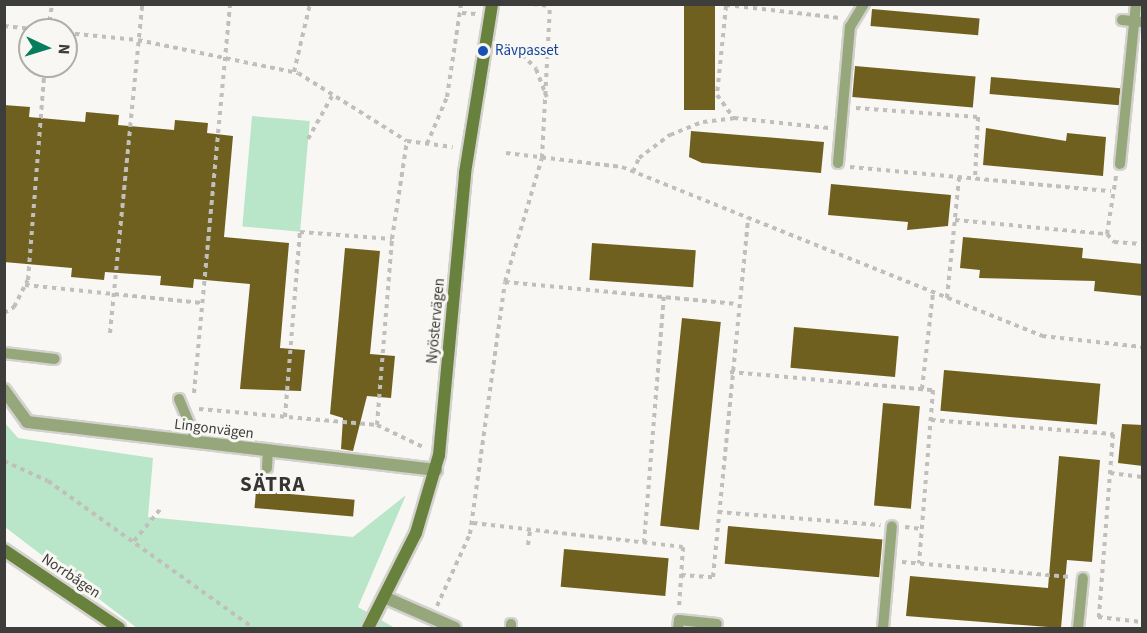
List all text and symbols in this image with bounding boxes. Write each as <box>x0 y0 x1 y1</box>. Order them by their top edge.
north arrow <box>18 18 78 78</box>
place label: Rävpasset <box>495 42 559 60</box>
text: N <box>53 43 75 55</box>
marker: Rävpasset <box>476 44 490 58</box>
street label: Nyöstervägen <box>423 277 449 365</box>
street label: Lingonvägen <box>173 415 255 443</box>
district label: SÄTRA <box>240 471 306 497</box>
street label: Norrbågen <box>38 550 104 602</box>

